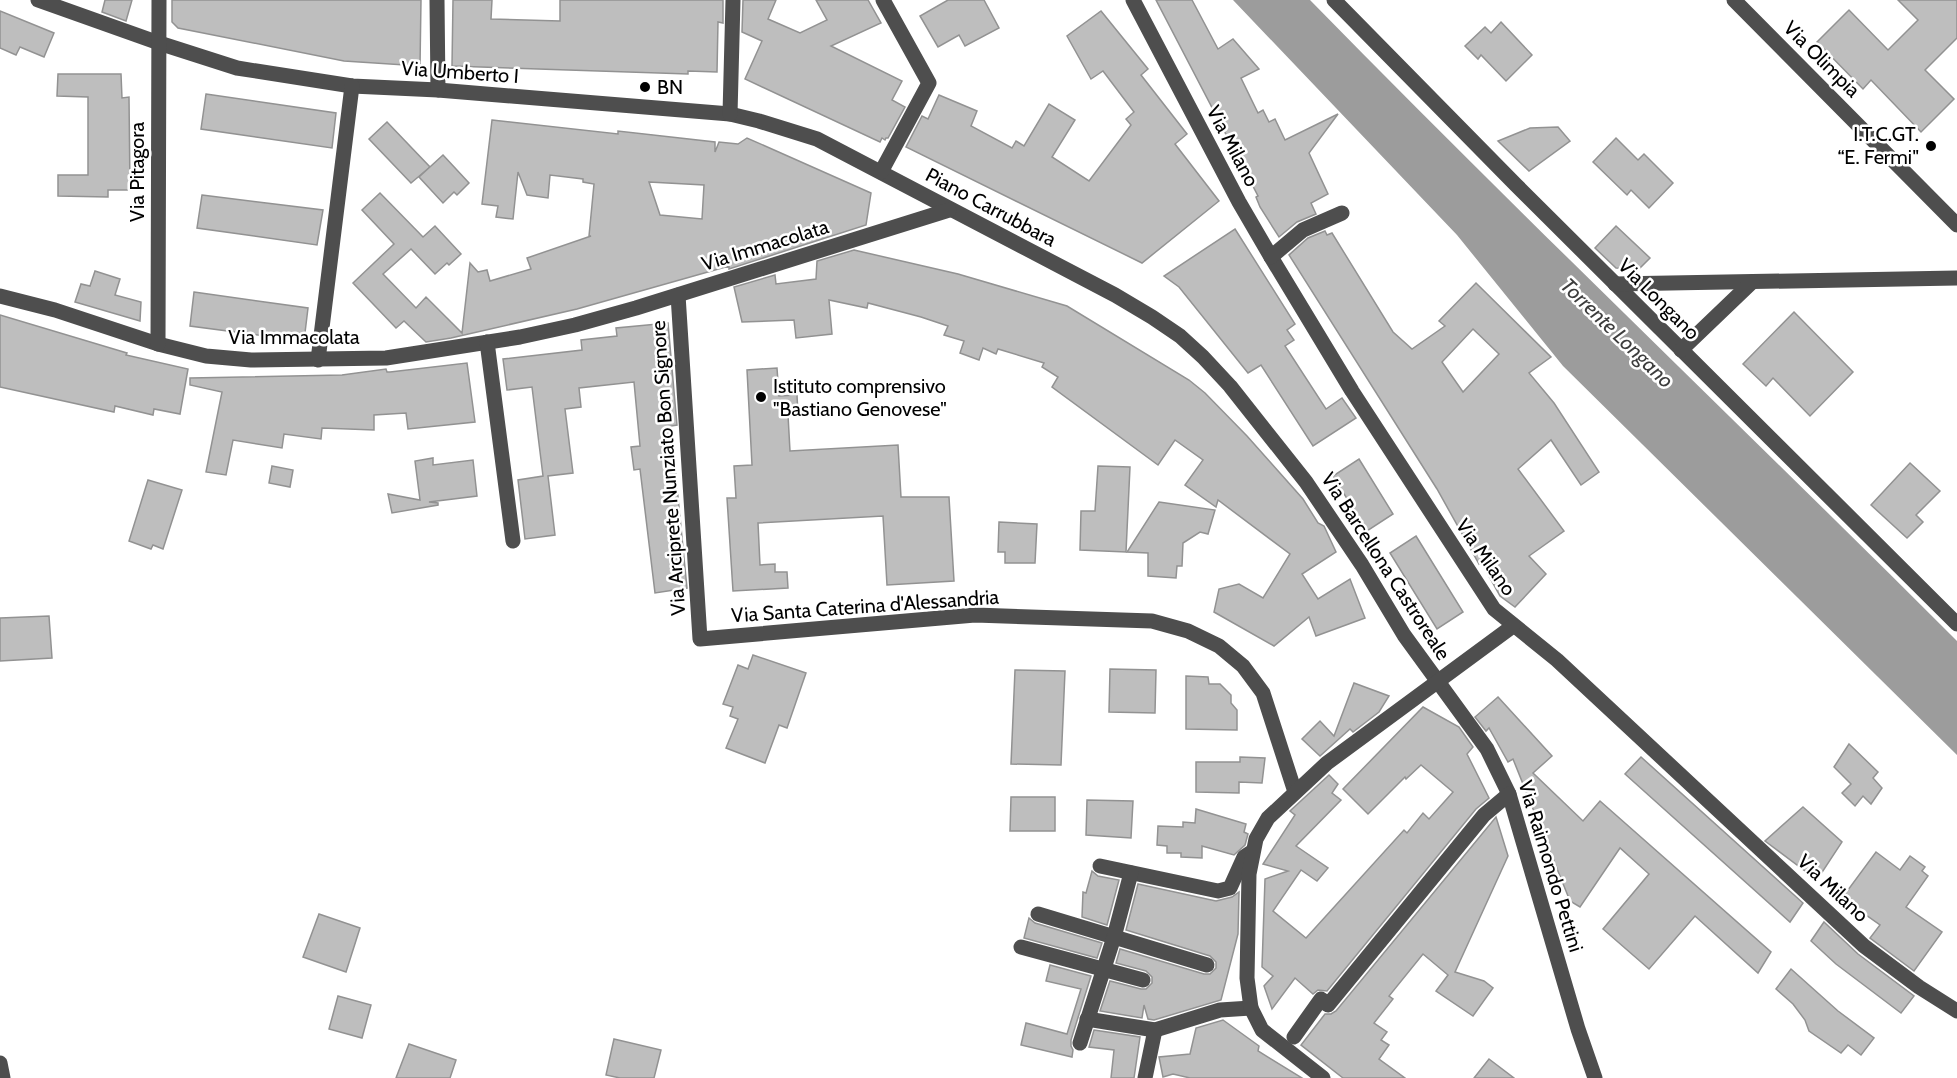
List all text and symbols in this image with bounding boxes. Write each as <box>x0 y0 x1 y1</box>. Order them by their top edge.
street label: Via Olimpia <box>1779 16 1865 102</box>
street label: Via Umberto I <box>400 56 520 88</box>
place label: BN <box>657 75 683 99</box>
marker: BN <box>638 80 652 94</box>
street label: Via Milano <box>1202 101 1264 191</box>
street label: Via Pitagora <box>125 122 149 222</box>
place label: I.T.C.GT. “E. Fermi" <box>1837 122 1919 169</box>
marker: I.T.C.GT. “E. Fermi" <box>1924 139 1938 153</box>
street label: Piano Carrubbara <box>922 162 1061 252</box>
street label: Via Immacolata <box>699 214 832 276</box>
street label: Via Longano <box>1613 253 1705 345</box>
water label: Torrente Longano <box>1556 273 1679 393</box>
street label: Via Arciprete Nunziato Bon Signore <box>646 320 690 616</box>
street label: Via Immacolata <box>228 325 360 349</box>
place label: Istituto comprensivo "Bastiano Genovese" <box>773 374 947 421</box>
marker: Istituto comprensivo "Bastiano Genovese" <box>754 390 768 404</box>
street label: Via Barcellona Castroreale <box>1316 468 1456 664</box>
street label: Via Milano <box>1451 514 1521 600</box>
street label: Via Santa Caterina d'Alessandria <box>730 585 1000 627</box>
street label: Via Raimondo Pettini <box>1513 777 1589 955</box>
street label: Via Milano <box>1793 849 1873 927</box>

